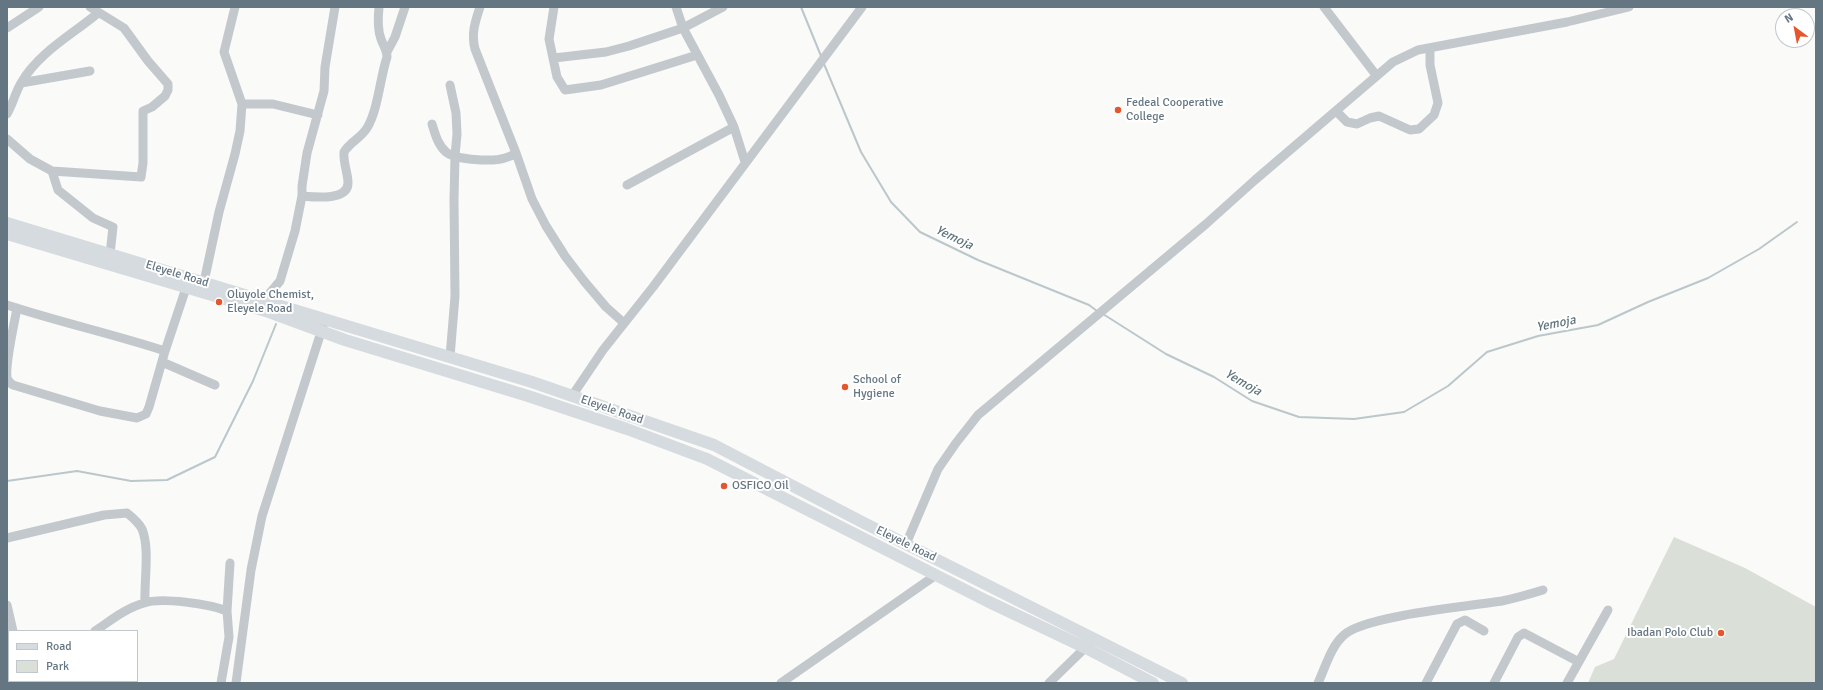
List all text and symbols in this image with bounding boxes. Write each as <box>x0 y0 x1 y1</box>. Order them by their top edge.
north arrow <box>1775 8 1815 48</box>
text: N <box>1782 11 1796 26</box>
place label: Fedeal Cooperative College <box>1126 96 1224 124</box>
marker: Fedeal Cooperative College <box>1113 105 1123 115</box>
water label: Yemoja <box>933 222 975 254</box>
street label: Eleyele Road <box>144 258 210 290</box>
place label: Oluyole Chemist, Eleyele Road <box>227 288 314 316</box>
marker: Oluyole Chemist, Eleyele Road <box>214 297 224 307</box>
water label: Yemoja <box>1535 313 1577 335</box>
water label: Yemoja <box>1222 366 1264 400</box>
place label: School of Hygiene <box>853 373 901 401</box>
marker: School of Hygiene <box>840 382 850 392</box>
street label: Eleyele Road <box>579 393 645 427</box>
place label: OSFICO Oil <box>732 479 789 493</box>
marker: OSFICO Oil <box>719 481 729 491</box>
street label: Eleyele Road <box>874 523 938 565</box>
place label: Ibadan Polo Club <box>1627 626 1713 640</box>
marker: Ibadan Polo Club <box>1716 628 1726 638</box>
legend <box>8 630 138 682</box>
text: Road <box>46 639 72 654</box>
text: Park <box>46 659 69 674</box>

